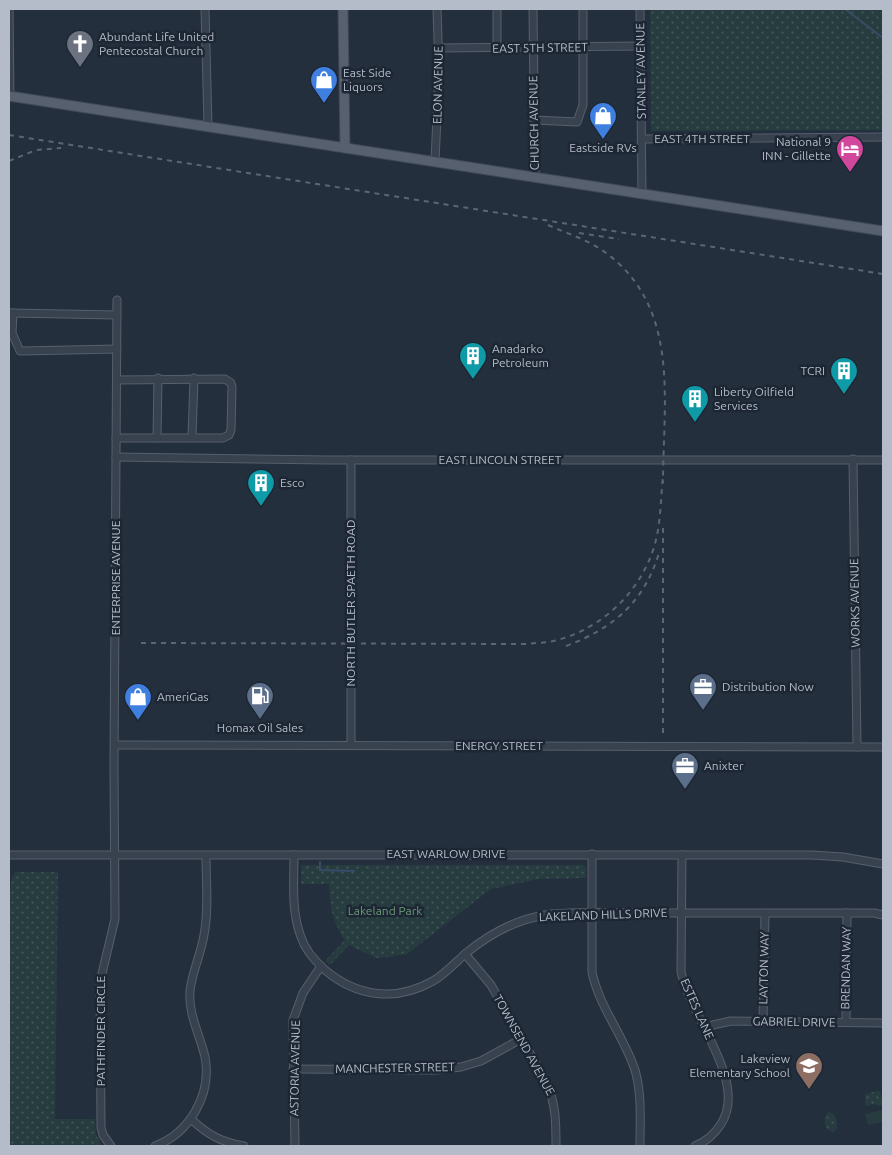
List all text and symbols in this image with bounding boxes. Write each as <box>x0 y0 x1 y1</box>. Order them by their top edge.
street label: STANLEY AVENUE <box>633 23 648 119</box>
church icon: Abundant Life United Pentecostal Church <box>65 29 95 68</box>
place label: Abundant Life United Pentecostal Church <box>99 30 214 57</box>
street label: EAST 5TH STREET <box>492 40 588 55</box>
street label: ELON AVENUE <box>430 46 445 124</box>
shop icon: East Side Liquors <box>309 65 339 104</box>
place label: East Side Liquors <box>343 66 391 93</box>
street label: CHURCH AVENUE <box>526 75 541 171</box>
shop icon: Eastside RVs <box>588 101 618 140</box>
street label: EAST 4TH STREET <box>654 132 750 145</box>
hotel icon: National 9 INN - Gillette <box>835 134 865 173</box>
place label: National 9 INN - Gillette <box>762 135 831 162</box>
place label: Eastside RVs <box>569 141 637 154</box>
building icon: Anadarko Petroleum <box>458 341 488 380</box>
place label: Anadarko Petroleum <box>492 342 549 369</box>
building icon: TCRI <box>829 356 859 395</box>
place label: TCRI <box>801 364 825 377</box>
building icon: Liberty Oilfield Services <box>680 384 710 423</box>
place label: Liberty Oilfield Services <box>714 385 794 412</box>
street label: EAST LINCOLN STREET <box>439 453 562 466</box>
building icon: Esco <box>246 468 276 507</box>
place label: Esco <box>280 476 305 489</box>
street label: ENTERPRISE AVENUE <box>109 520 122 635</box>
street label: NORTH BUTLER SPAETH ROAD <box>344 520 357 686</box>
street label: WORKS AVENUE <box>847 558 862 648</box>
office icon: Distribution Now <box>688 672 718 711</box>
place label: Distribution Now <box>722 680 814 693</box>
fuel station icon: Homax Oil Sales <box>245 681 275 720</box>
shop icon: AmeriGas <box>123 682 153 721</box>
place label: AmeriGas <box>157 690 209 703</box>
place label: Homax Oil Sales <box>217 721 303 734</box>
street label: ENERGY STREET <box>455 739 543 752</box>
office icon: Anixter <box>670 751 700 790</box>
place label: Anixter <box>704 759 744 772</box>
street label: EAST WARLOW DRIVE <box>386 847 506 860</box>
park label: Lakeland Park <box>348 904 422 917</box>
street label: LAKELAND HILLS DRIVE <box>539 906 668 923</box>
street label: BRENDAN WAY <box>838 926 853 1009</box>
street label: LAYTON WAY <box>756 932 771 1004</box>
street label: PATHFINDER CIRCLE <box>94 976 107 1086</box>
street label: ESTES LANE <box>678 976 717 1041</box>
street label: TOWNSEND AVENUE <box>491 992 558 1098</box>
street label: GABRIEL DRIVE <box>752 1014 836 1029</box>
street label: ASTORIA AVENUE <box>287 1020 302 1116</box>
school or university icon: Lakeview Elementary School <box>794 1051 824 1090</box>
place label: Lakeview Elementary School <box>690 1052 791 1079</box>
street label: MANCHESTER STREET <box>335 1060 455 1075</box>

